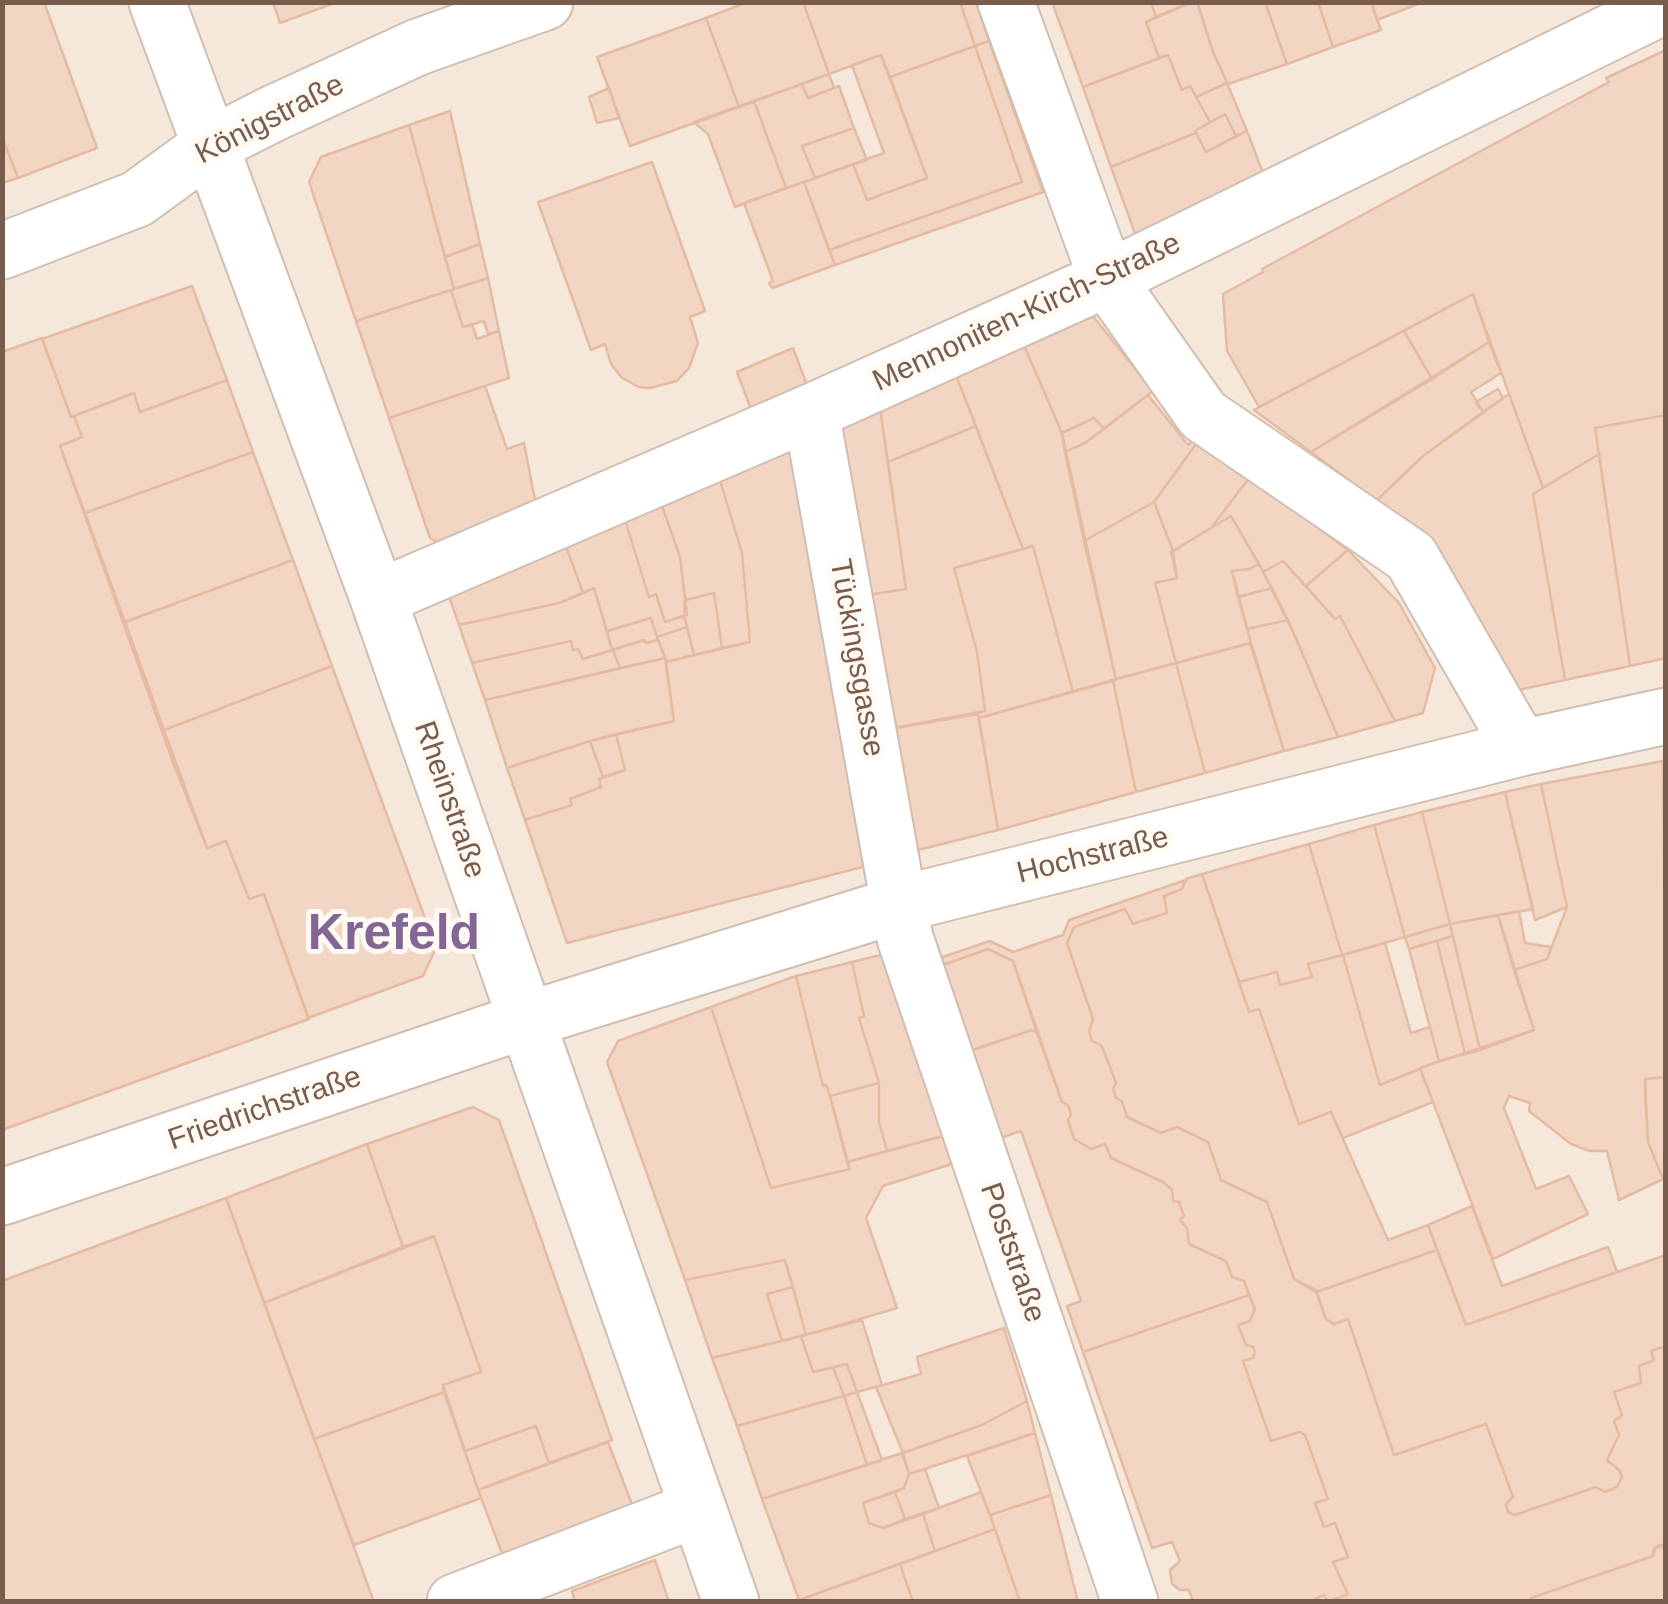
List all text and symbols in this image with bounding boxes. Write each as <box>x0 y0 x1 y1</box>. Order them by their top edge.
street label: Königstraße <box>190 67 350 173</box>
street label: Mennoniten-Kirch-Straße <box>868 226 1186 400</box>
street label: Tückingsgasse <box>821 556 891 760</box>
street label: Rheinstraße <box>405 717 493 883</box>
street label: Hochstraße <box>1013 820 1173 892</box>
district label: Krefeld <box>308 905 480 965</box>
street label: Friedrichstraße <box>164 1059 366 1159</box>
street label: Poststraße <box>971 1179 1053 1327</box>

